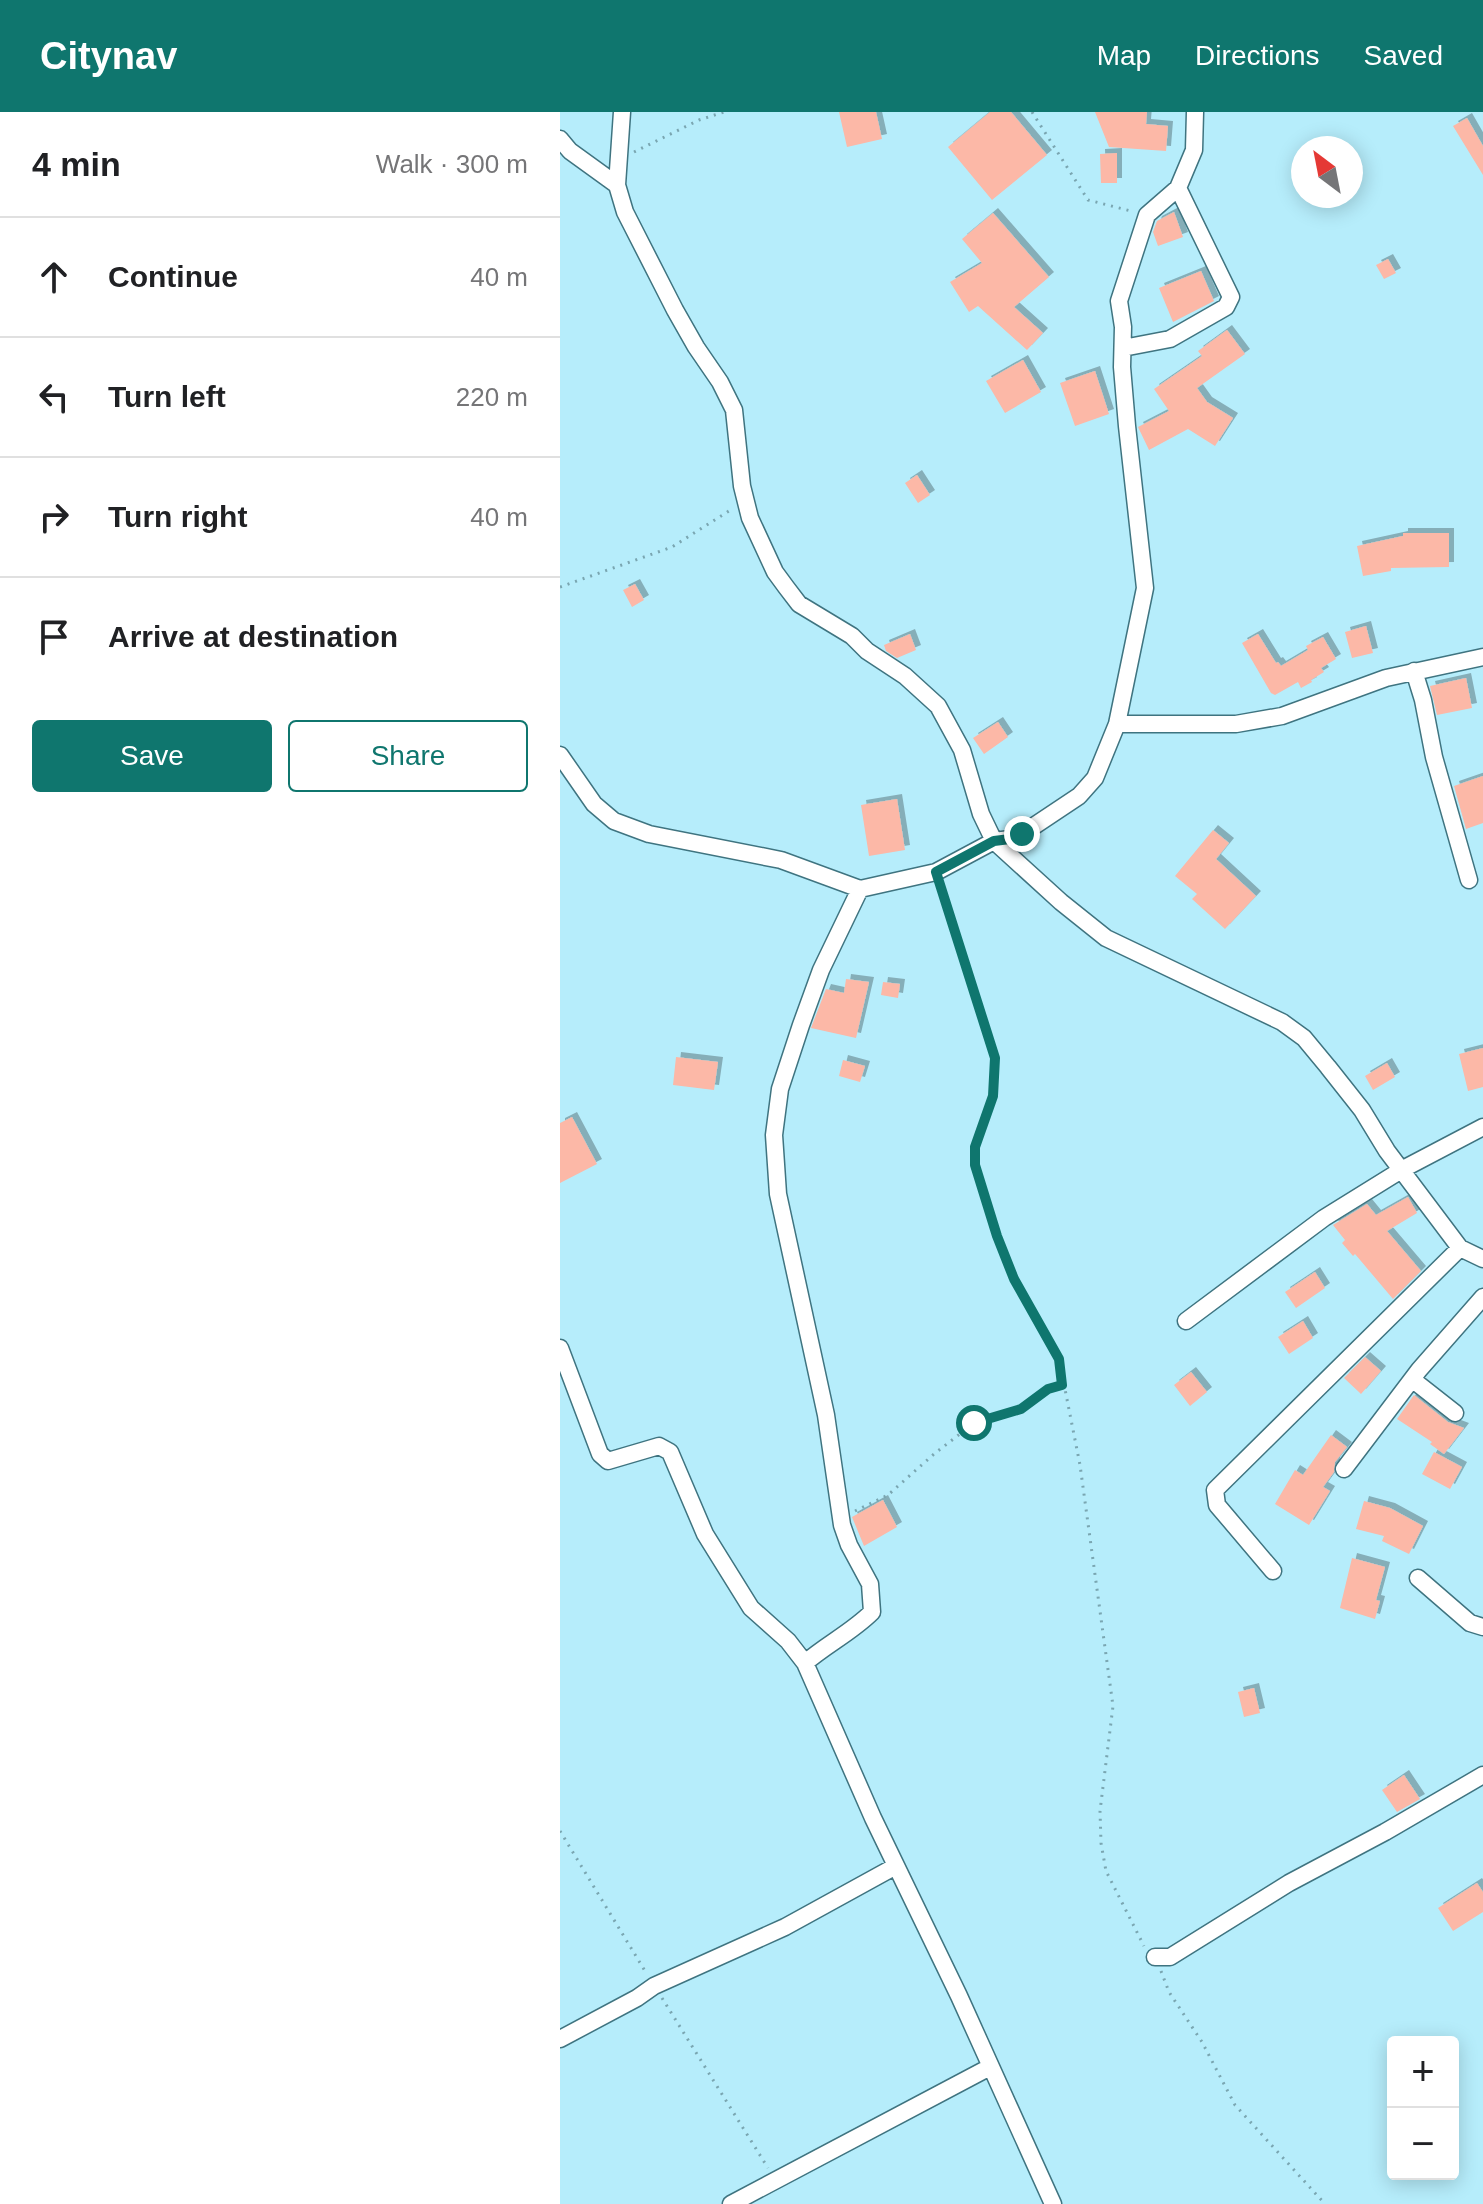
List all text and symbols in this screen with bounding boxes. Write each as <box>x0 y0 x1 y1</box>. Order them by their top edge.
text: Citynav <box>40 35 177 77</box>
text: Map <box>1097 40 1151 71</box>
text: Directions <box>1195 40 1320 71</box>
text: Saved <box>1364 40 1443 71</box>
north arrow <box>1291 136 1363 208</box>
text: 4 min <box>32 145 121 183</box>
text: Walk · 300 m <box>376 149 528 179</box>
icon: ahead <box>32 255 76 299</box>
text: Continue <box>108 260 238 293</box>
text: 40 m <box>470 262 528 292</box>
icon: left <box>32 375 76 419</box>
text: Turn left <box>108 380 226 413</box>
text: 220 m <box>456 382 528 412</box>
icon: right <box>32 495 76 539</box>
text: Turn right <box>108 500 247 533</box>
text: 40 m <box>470 502 528 532</box>
icon: arrive <box>32 615 76 659</box>
text: Arrive at destination <box>108 620 398 653</box>
button: Save <box>32 720 272 792</box>
button: Share <box>288 720 528 792</box>
route end <box>1004 816 1040 852</box>
route start <box>956 1405 992 1441</box>
map controls <box>1387 2036 1459 2180</box>
button: + <box>1387 2036 1459 2108</box>
button: − <box>1387 2108 1459 2180</box>

